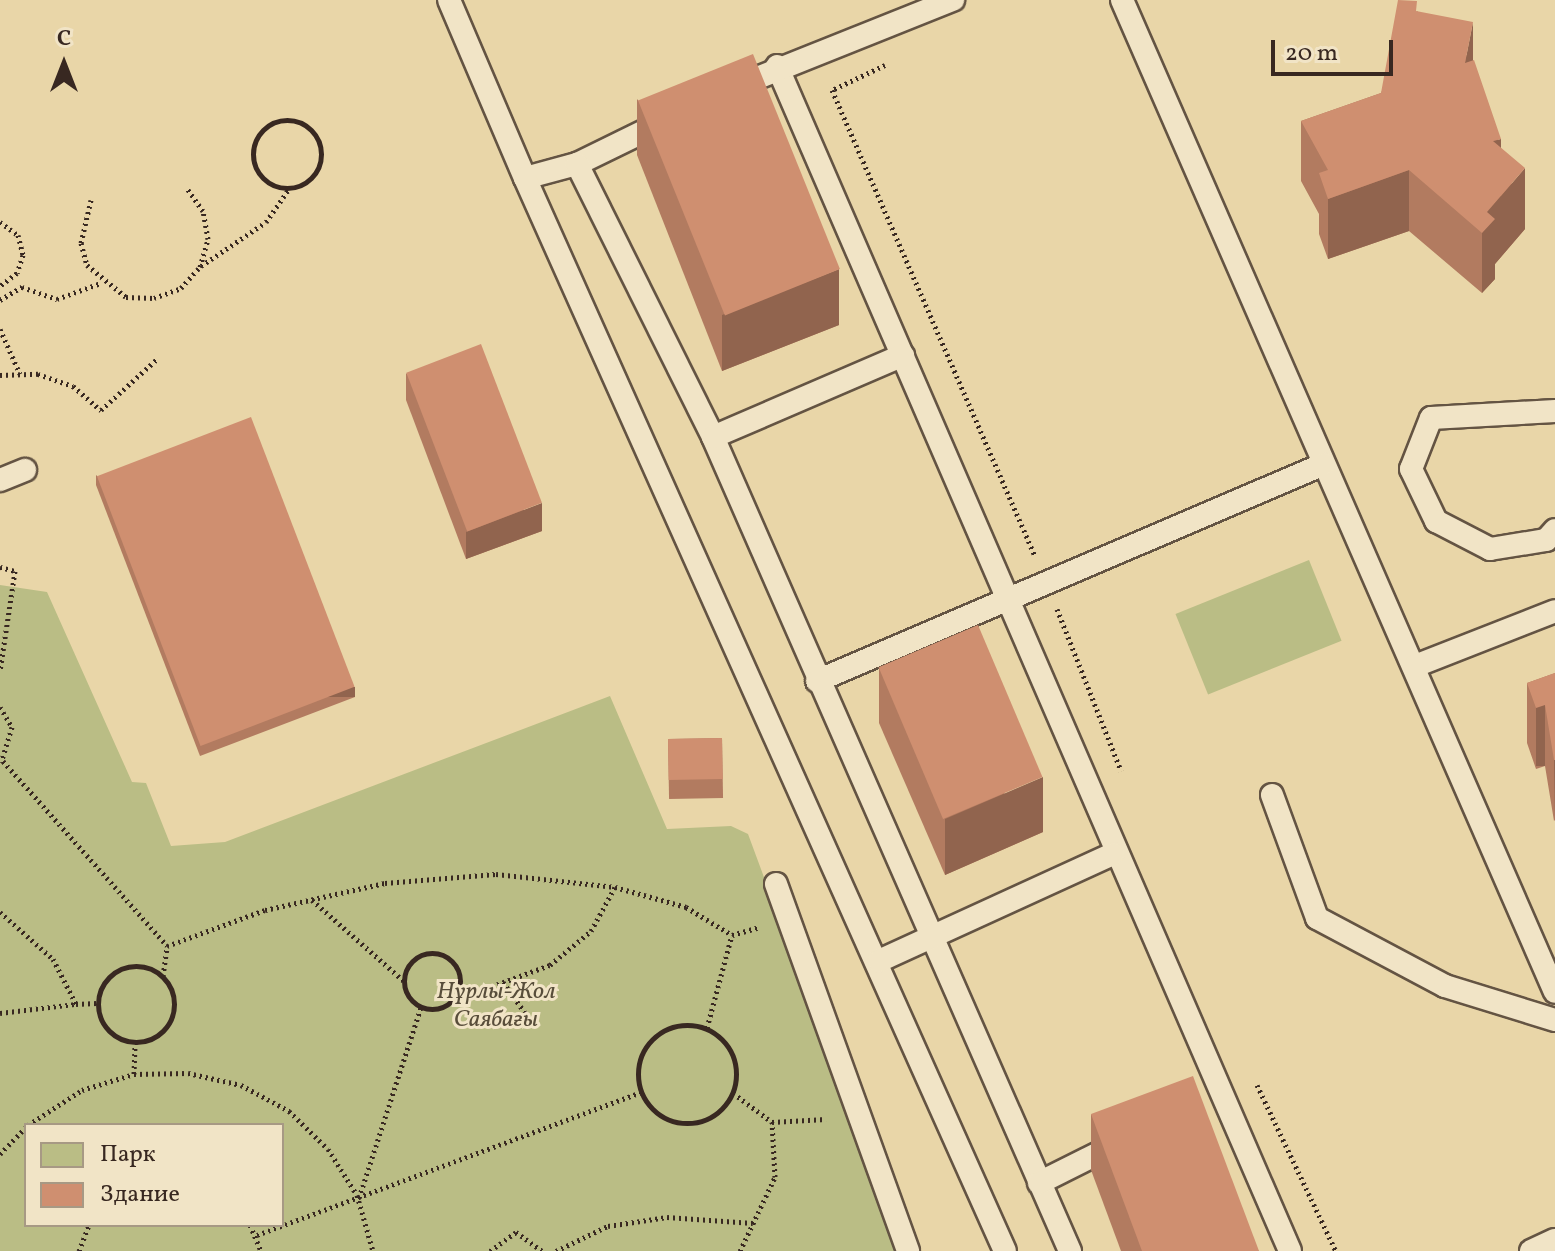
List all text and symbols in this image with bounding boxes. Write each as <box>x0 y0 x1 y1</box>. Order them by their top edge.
north arrow <box>24 24 104 104</box>
text: С <box>57 24 71 55</box>
scale bar <box>1275 24 1397 74</box>
text: 20 m <box>1285 37 1338 71</box>
park label: Нұрлы-Жол Саябағы <box>436 979 556 1035</box>
legend <box>24 1123 284 1227</box>
text: Парк <box>100 1138 156 1172</box>
text: Здание <box>100 1178 180 1212</box>

